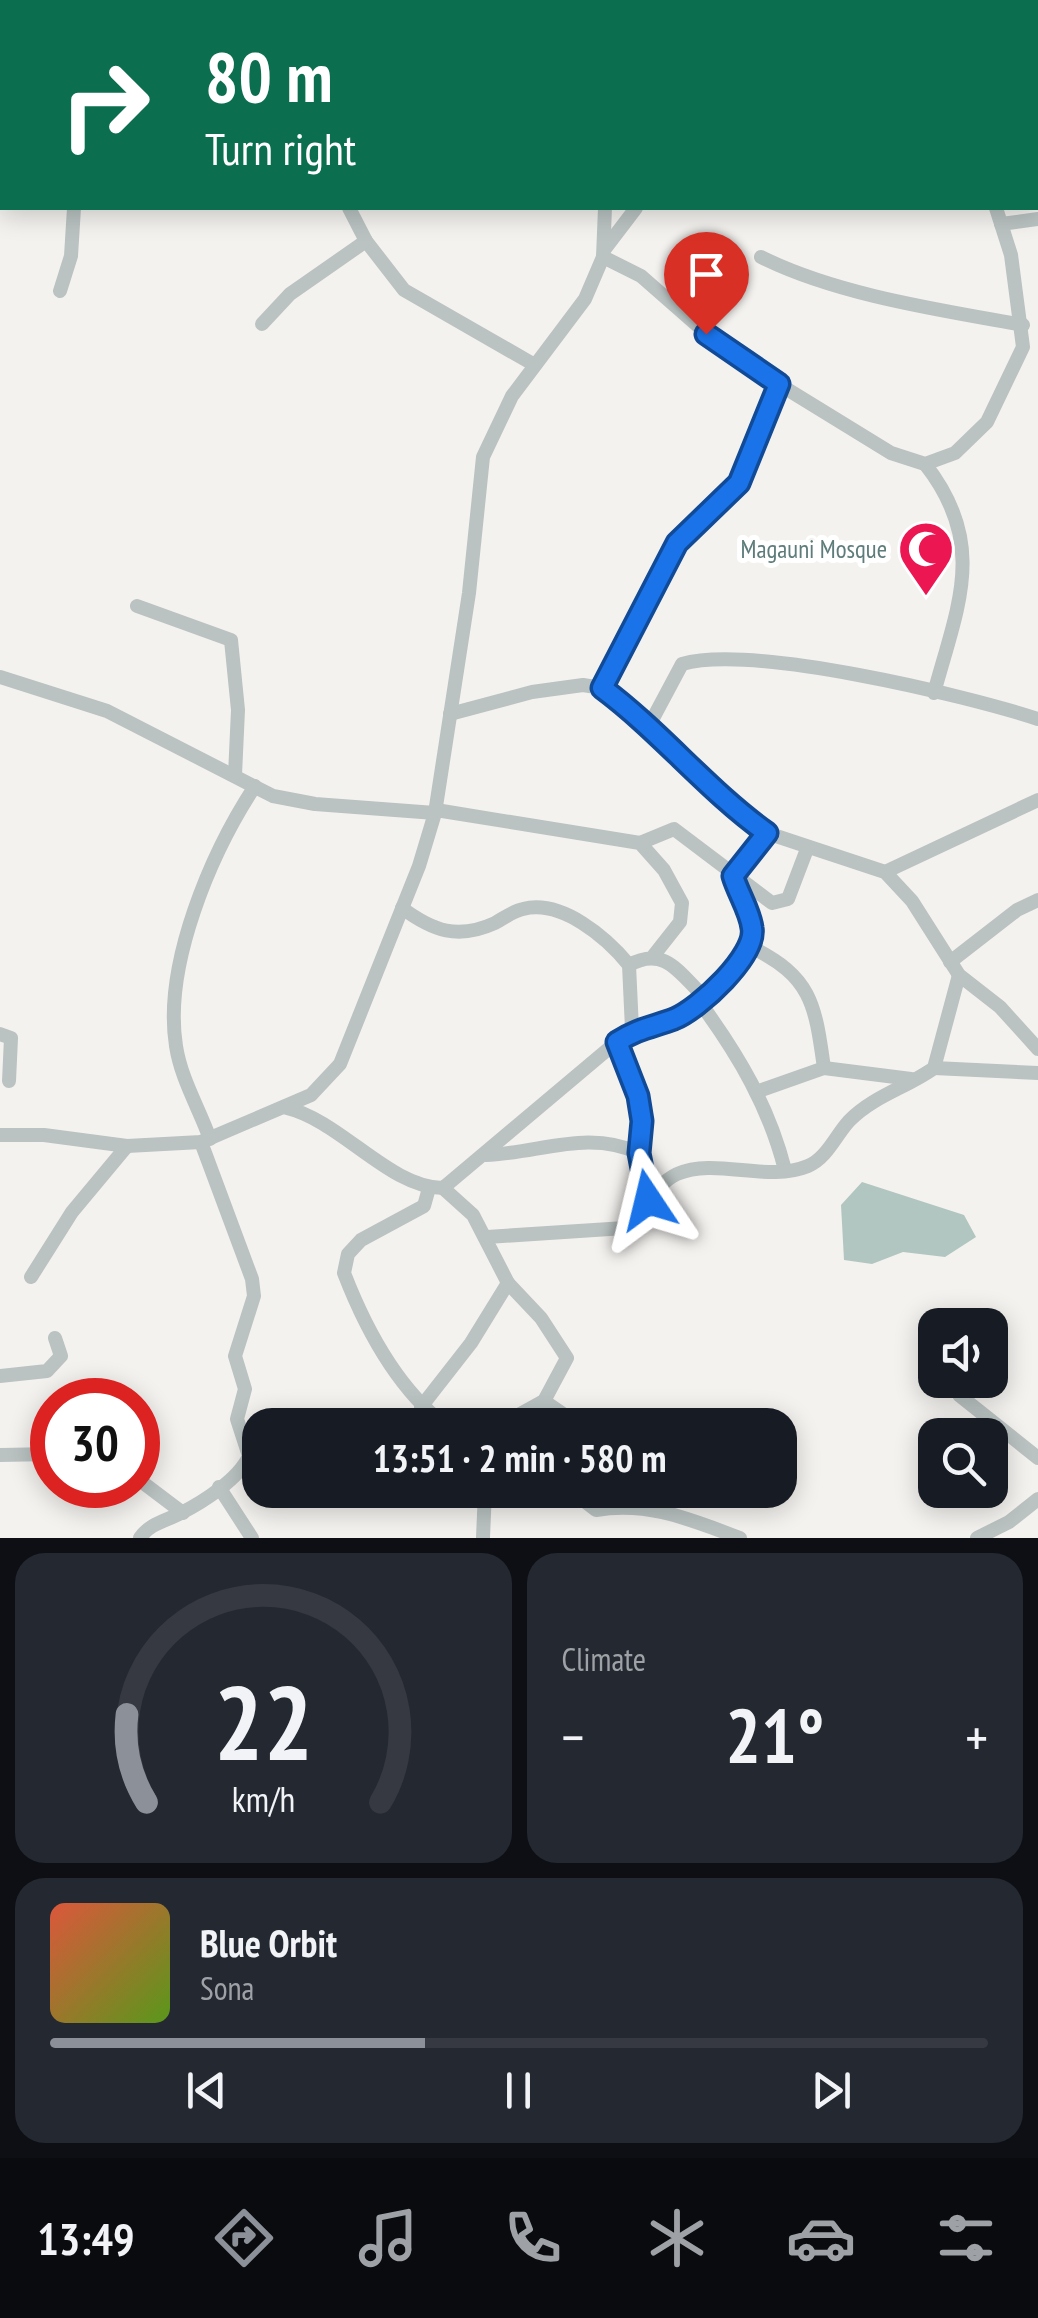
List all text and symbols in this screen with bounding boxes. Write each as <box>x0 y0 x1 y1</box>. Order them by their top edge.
text: 80 m <box>205 31 333 121</box>
icon: right <box>40 40 170 170</box>
text: Turn right <box>205 119 356 177</box>
pin <box>664 232 749 335</box>
icon: arrive <box>679 247 734 302</box>
mosque icon: Magauni Mosque <box>896 519 956 598</box>
place label: Magauni Mosque <box>741 533 887 565</box>
position arrow <box>596 1148 700 1252</box>
map controls <box>918 1308 1008 1508</box>
button: sound <box>918 1308 1008 1398</box>
speed limit sign: 30 <box>30 1378 160 1508</box>
button: search <box>918 1418 1008 1508</box>
text: 13:51 · 2 min · 580 m <box>373 1433 666 1482</box>
text: Climate <box>562 1638 646 1680</box>
text: 22 <box>214 1654 313 1789</box>
text: 21° <box>725 1687 824 1784</box>
text: − <box>562 1701 584 1772</box>
text: + <box>965 1701 988 1772</box>
text: km/h <box>232 1776 295 1822</box>
text: Blue Orbit <box>200 1918 337 1967</box>
text: Sona <box>200 1967 254 2009</box>
icon: previous <box>179 2063 234 2118</box>
icon: pause <box>491 2063 546 2118</box>
icon: next <box>804 2063 859 2118</box>
icon: directions <box>209 2203 279 2273</box>
icon: music <box>353 2203 423 2273</box>
icon: phone <box>498 2203 568 2273</box>
icon: climate <box>642 2203 712 2273</box>
icon: car <box>786 2203 856 2273</box>
icon: filters <box>931 2203 1001 2273</box>
text: 13:49 <box>37 2209 135 2267</box>

